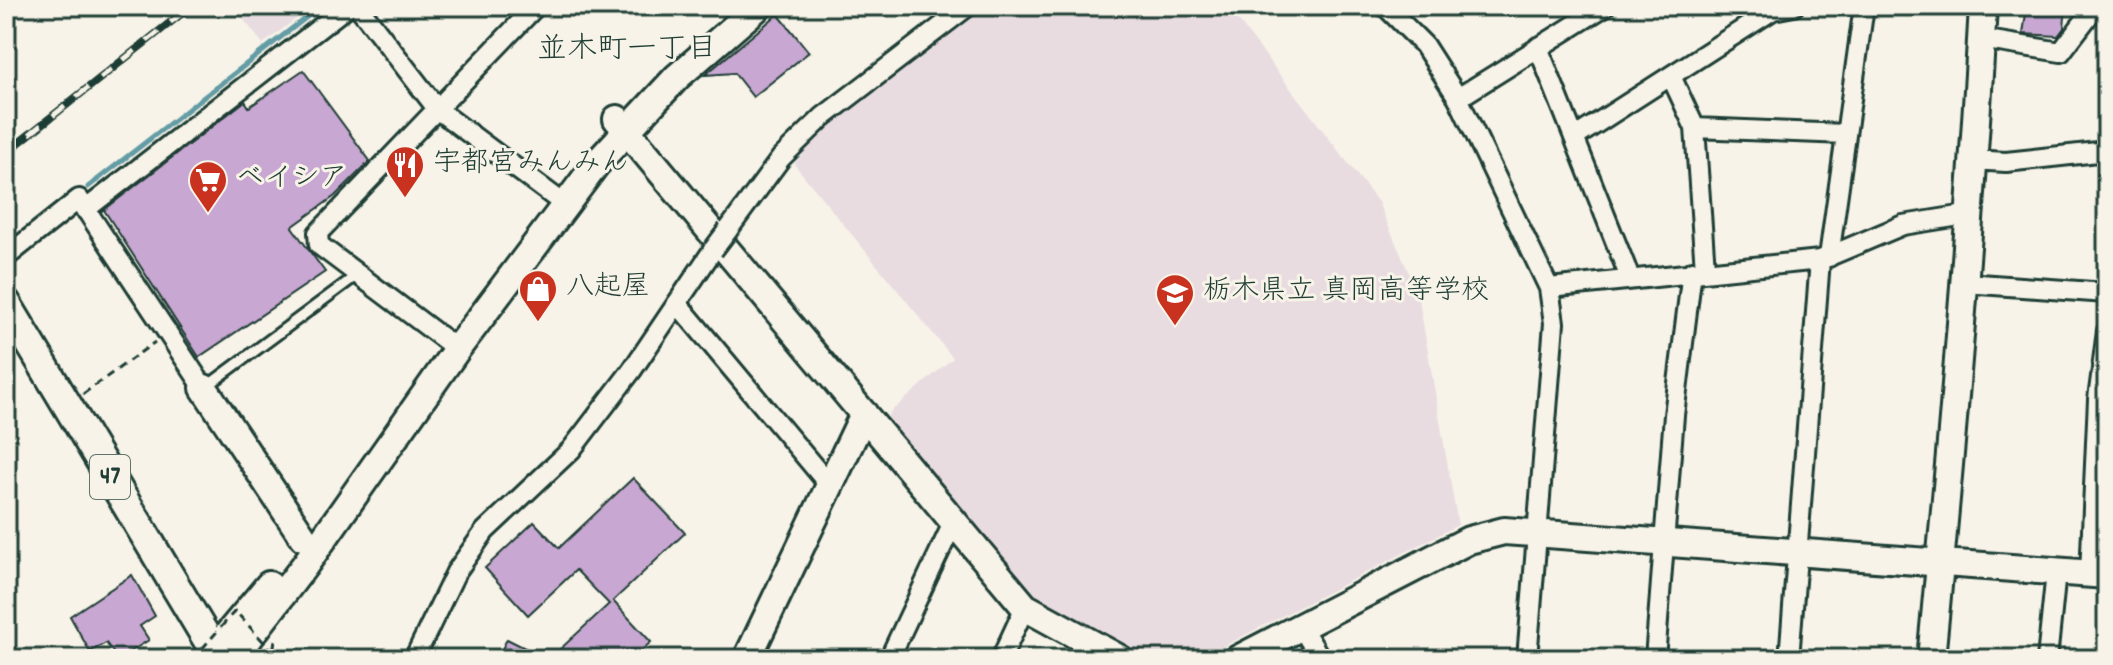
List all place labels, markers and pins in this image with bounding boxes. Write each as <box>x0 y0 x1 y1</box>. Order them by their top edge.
restaurant icon: 宇都宮みんみん <box>384 144 426 199</box>
place label: 宇都宮みんみん <box>433 145 629 185</box>
supermarket icon: ベイシア <box>187 159 229 214</box>
place label: ベイシア <box>236 160 347 200</box>
shop icon: 八起屋 <box>517 268 559 323</box>
place label: 八起屋 <box>566 269 650 309</box>
school or university icon: 栃木県立 真岡高等学校 <box>1154 272 1196 327</box>
place label: 栃木県立 真岡高等学校 <box>1203 273 1489 313</box>

